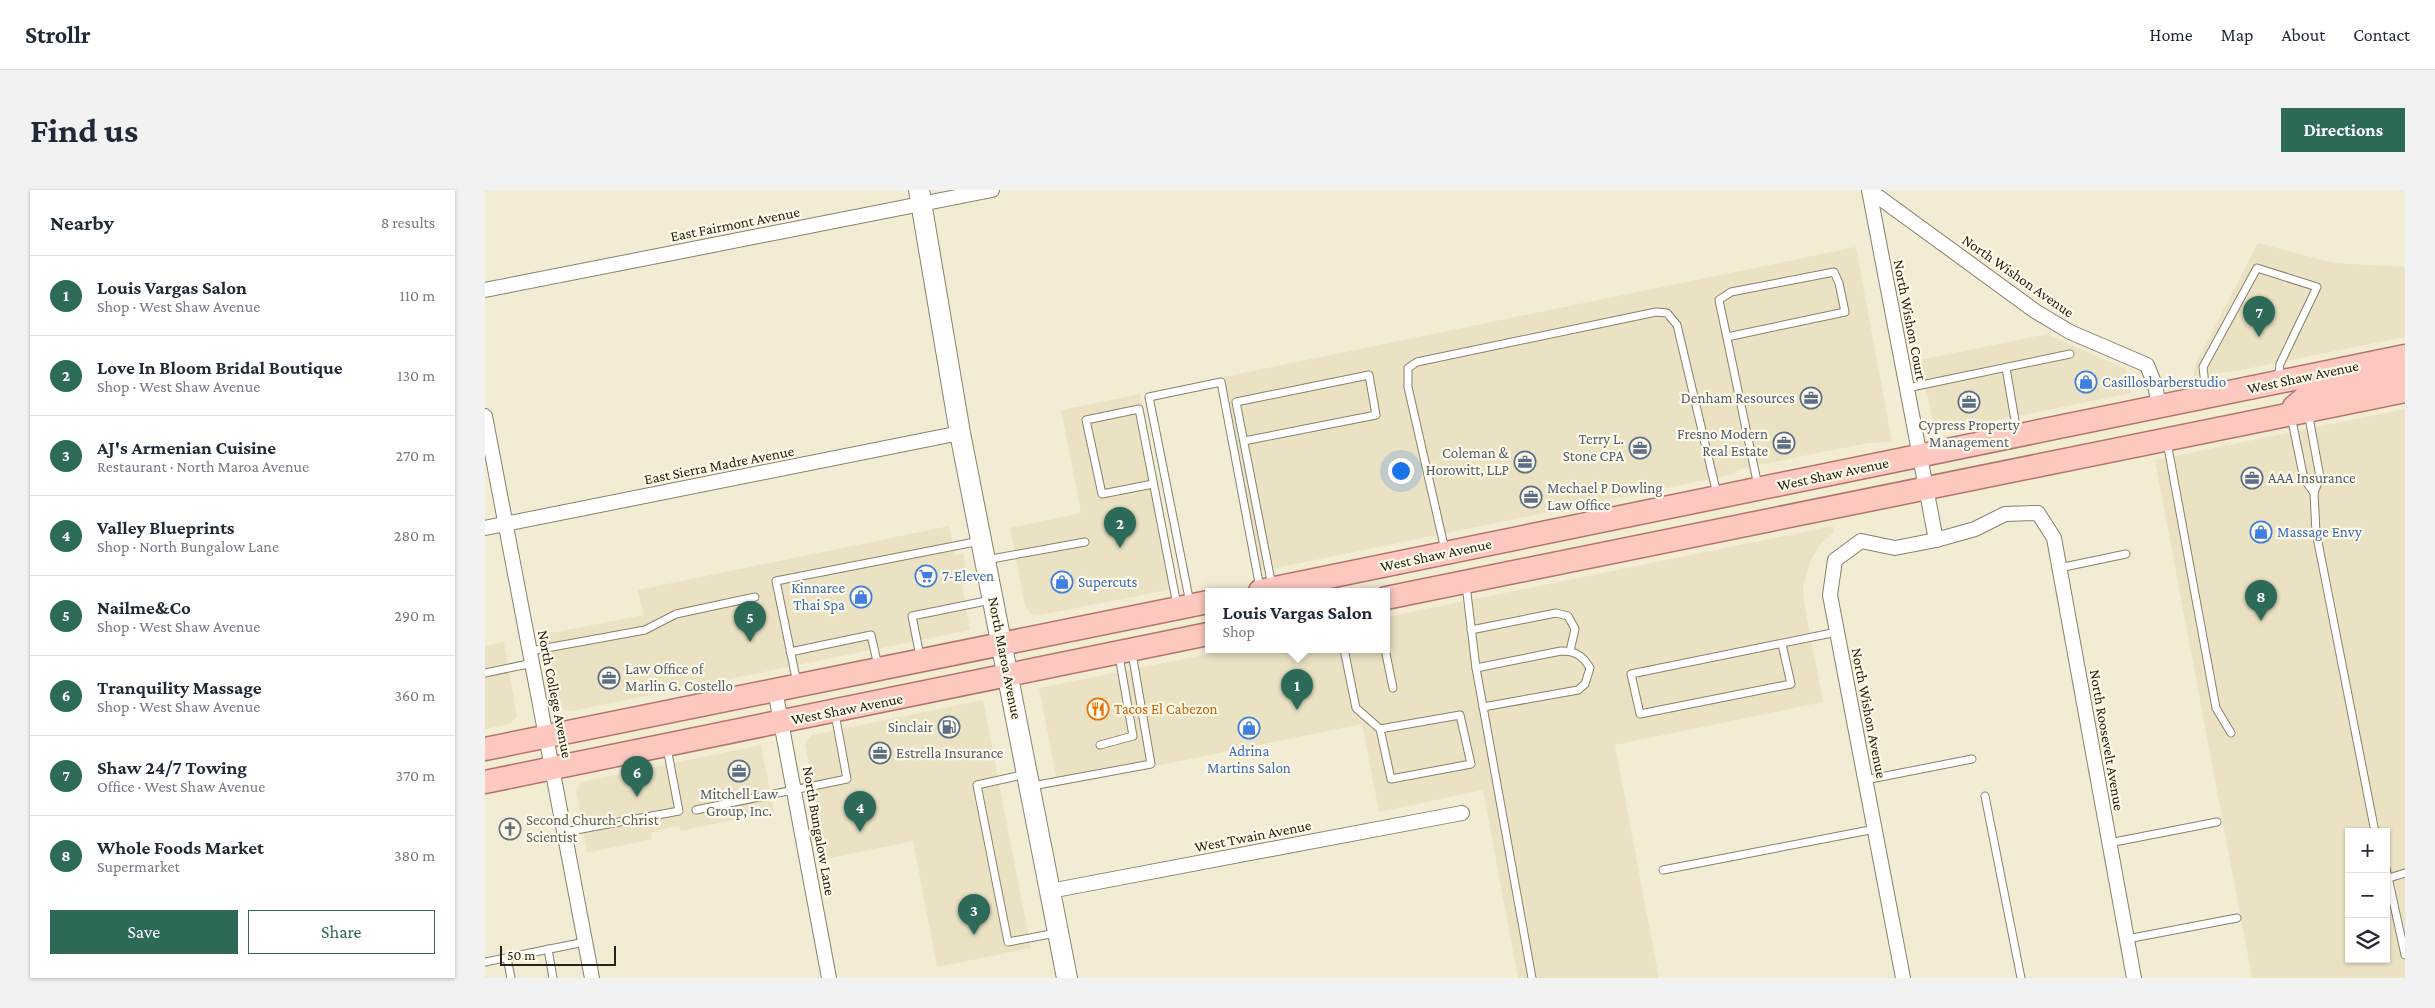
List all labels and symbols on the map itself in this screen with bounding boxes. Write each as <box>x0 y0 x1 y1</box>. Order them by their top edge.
street label: East Fairmont Avenue <box>669 204 801 244</box>
street label: North Wishon Avenue <box>1959 232 2077 321</box>
street label: North Wishon Court <box>1890 258 1930 383</box>
pin: 7 <box>2243 296 2275 337</box>
street label: West Shaw Avenue <box>2246 357 2361 397</box>
shop icon: Casillosbarberstudio <box>2074 370 2098 394</box>
place label: Casillosbarberstudio <box>2102 374 2226 390</box>
office icon: Denham Resources <box>1799 386 1823 410</box>
place label: Denham Resources <box>1681 390 1795 406</box>
office icon: Cypress Property Management <box>1957 390 1981 414</box>
place label: Cypress Property Management <box>1918 417 2020 451</box>
place label: Fresno Modern Real Estate <box>1677 426 1768 459</box>
place label: Terry L. Stone CPA <box>1563 431 1624 464</box>
office icon: Fresno Modern Real Estate <box>1772 431 1796 455</box>
office icon: Terry L. Stone CPA <box>1628 436 1652 460</box>
street label: East Sierra Madre Avenue <box>643 443 796 487</box>
place label: Coleman & Horowitt, LLP <box>1426 445 1510 478</box>
office icon: Coleman & Horowitt, LLP <box>1513 450 1537 474</box>
street label: West Shaw Avenue <box>1776 454 1891 494</box>
your location <box>1388 458 1414 484</box>
office icon: AAA Insurance <box>2240 466 2264 490</box>
place label: AAA Insurance <box>2268 470 2356 486</box>
place label: Mechael P Dowling Law Office <box>1547 480 1663 513</box>
office icon: Mechael P Dowling Law Office <box>1519 485 1543 509</box>
pin: 2 <box>1104 507 1136 548</box>
shop icon: Massage Envy <box>2249 520 2273 544</box>
place label: Massage Envy <box>2277 524 2362 541</box>
street label: West Shaw Avenue <box>1379 535 1494 575</box>
supermarket icon: 7-Eleven <box>914 564 938 588</box>
place label: 7-Eleven <box>942 568 994 584</box>
shop icon: Supercuts <box>1050 570 1074 594</box>
place label: Supercuts <box>1078 574 1137 591</box>
place label: Kinnaree Thai Spa <box>791 580 845 614</box>
pin: 8 <box>2245 580 2277 621</box>
shop icon: Kinnaree Thai Spa <box>849 585 873 609</box>
street label: North Maroa Avenue <box>985 596 1025 721</box>
pin: 5 <box>734 601 766 642</box>
street label: North College Avenue <box>534 629 575 760</box>
street label: North Wishon Avenue <box>1849 647 1890 780</box>
place label: Law Office of Marlin G. Costello <box>625 661 733 694</box>
office icon: Law Office of Marlin G. Costello <box>597 666 621 690</box>
street label: North Roosevelt Avenue <box>2087 668 2127 812</box>
pin: 1 <box>1281 669 1313 710</box>
street label: West Shaw Avenue <box>790 690 905 728</box>
restaurant icon: Tacos El Cabezon <box>1086 697 1110 721</box>
place label: Tacos El Cabezon <box>1114 701 1218 717</box>
fuel station icon: Sinclair <box>937 715 961 739</box>
shop icon: Adrina Martins Salon <box>1237 716 1261 740</box>
place label: Sinclair <box>888 719 934 735</box>
office icon: Estrella Insurance <box>868 741 892 765</box>
place label: Adrina Martins Salon <box>1207 743 1291 776</box>
place label: Estrella Insurance <box>896 745 1004 761</box>
pin: 6 <box>621 756 653 797</box>
office icon: Mitchell Law Group, Inc. <box>727 759 751 783</box>
street label: North Bungalow Lane <box>799 765 838 897</box>
place label: Mitchell Law Group, Inc. <box>700 786 779 820</box>
pin: 4 <box>844 791 876 832</box>
place label: Second Church-Christ Scientist <box>526 812 660 845</box>
church icon: Second Church-Christ Scientist <box>498 817 522 841</box>
street label: West Twain Avenue <box>1193 817 1313 855</box>
pin: 3 <box>958 894 990 935</box>
scale bar <box>500 943 616 966</box>

